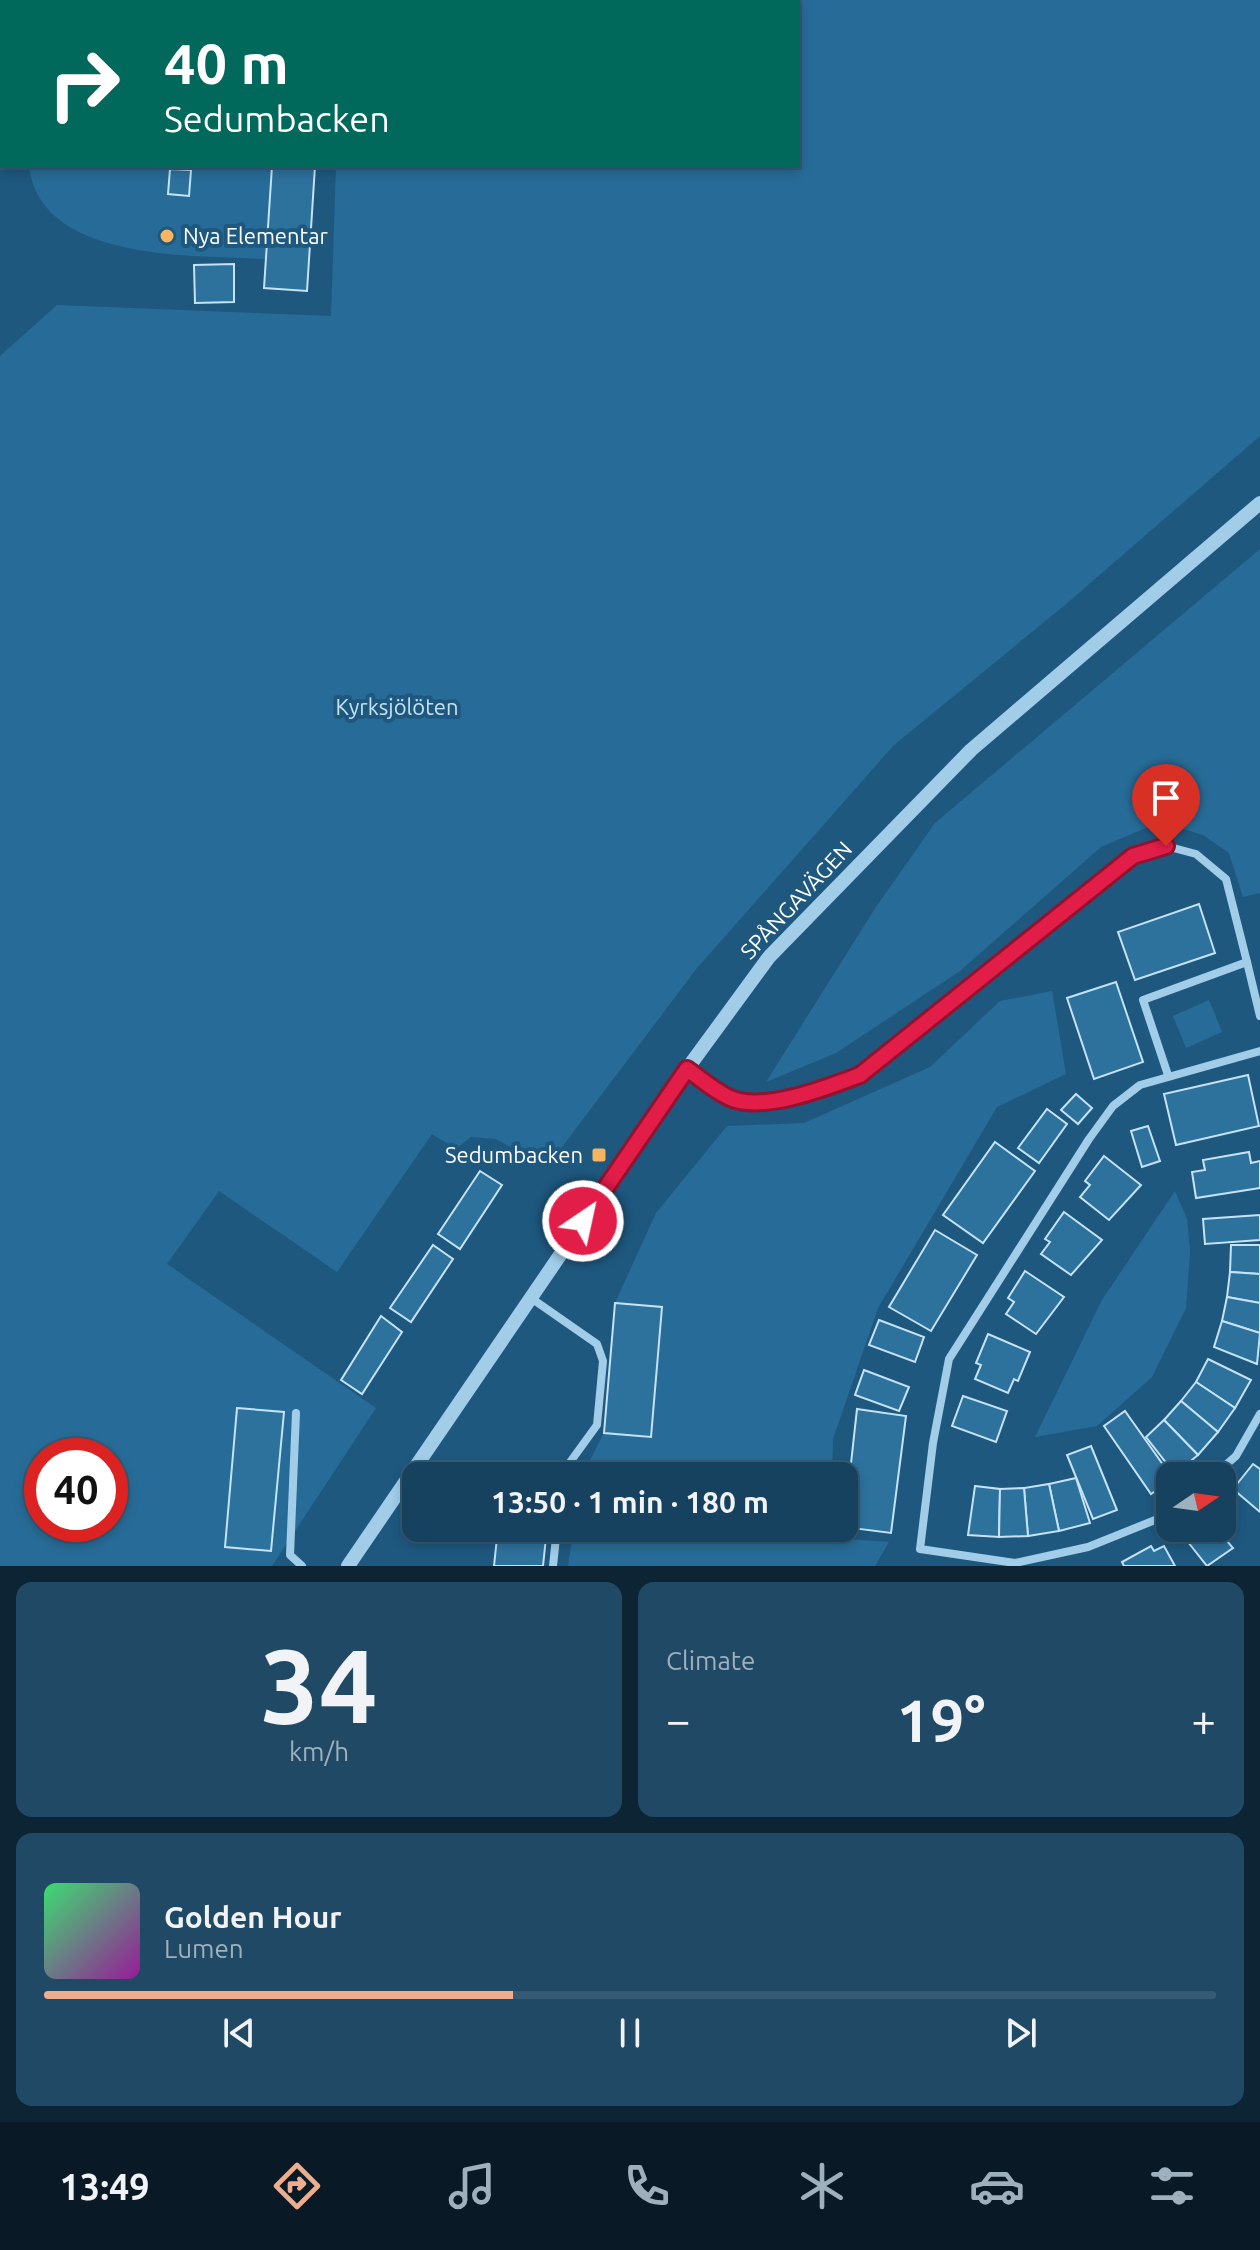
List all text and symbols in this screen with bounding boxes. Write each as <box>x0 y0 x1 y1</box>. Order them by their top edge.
icon: right <box>32 32 136 136</box>
text: 40 m <box>164 32 289 95</box>
text: Sedumbacken <box>164 98 390 139</box>
place label: Nya Elementar <box>183 223 328 248</box>
marker: Nya Elementar <box>158 227 176 245</box>
park label: Kyrksjölöten <box>335 694 459 719</box>
pin <box>1132 764 1200 846</box>
icon: arrive <box>1144 776 1188 820</box>
street label: SPÅNGAVÄGEN <box>735 836 856 963</box>
place label: Sedumbacken <box>445 1142 583 1167</box>
marker: Sedumbacken <box>590 1146 608 1164</box>
position arrow <box>541 1179 625 1263</box>
speed limit sign: 40 <box>24 1438 128 1542</box>
north arrow <box>1156 1462 1236 1542</box>
map controls <box>1156 1462 1236 1542</box>
text: 13:50 · 1 min · 180 m <box>491 1485 769 1519</box>
text: 34 <box>260 1626 378 1743</box>
text: Climate <box>666 1646 755 1675</box>
text: 19° <box>897 1686 985 1753</box>
text: − <box>666 1695 691 1744</box>
text: + <box>1191 1695 1216 1744</box>
text: km/h <box>289 1737 349 1766</box>
text: Golden Hour <box>164 1900 342 1934</box>
text: Lumen <box>164 1934 244 1963</box>
icon: previous <box>217 2011 261 2055</box>
icon: pause <box>608 2011 652 2055</box>
icon: next <box>999 2011 1043 2055</box>
icon: directions <box>269 2158 325 2214</box>
icon: music <box>444 2158 500 2214</box>
icon: phone <box>619 2158 675 2214</box>
icon: climate <box>794 2158 850 2214</box>
icon: car <box>969 2158 1025 2214</box>
icon: filters <box>1144 2158 1200 2214</box>
text: 13:49 <box>60 2166 150 2207</box>

